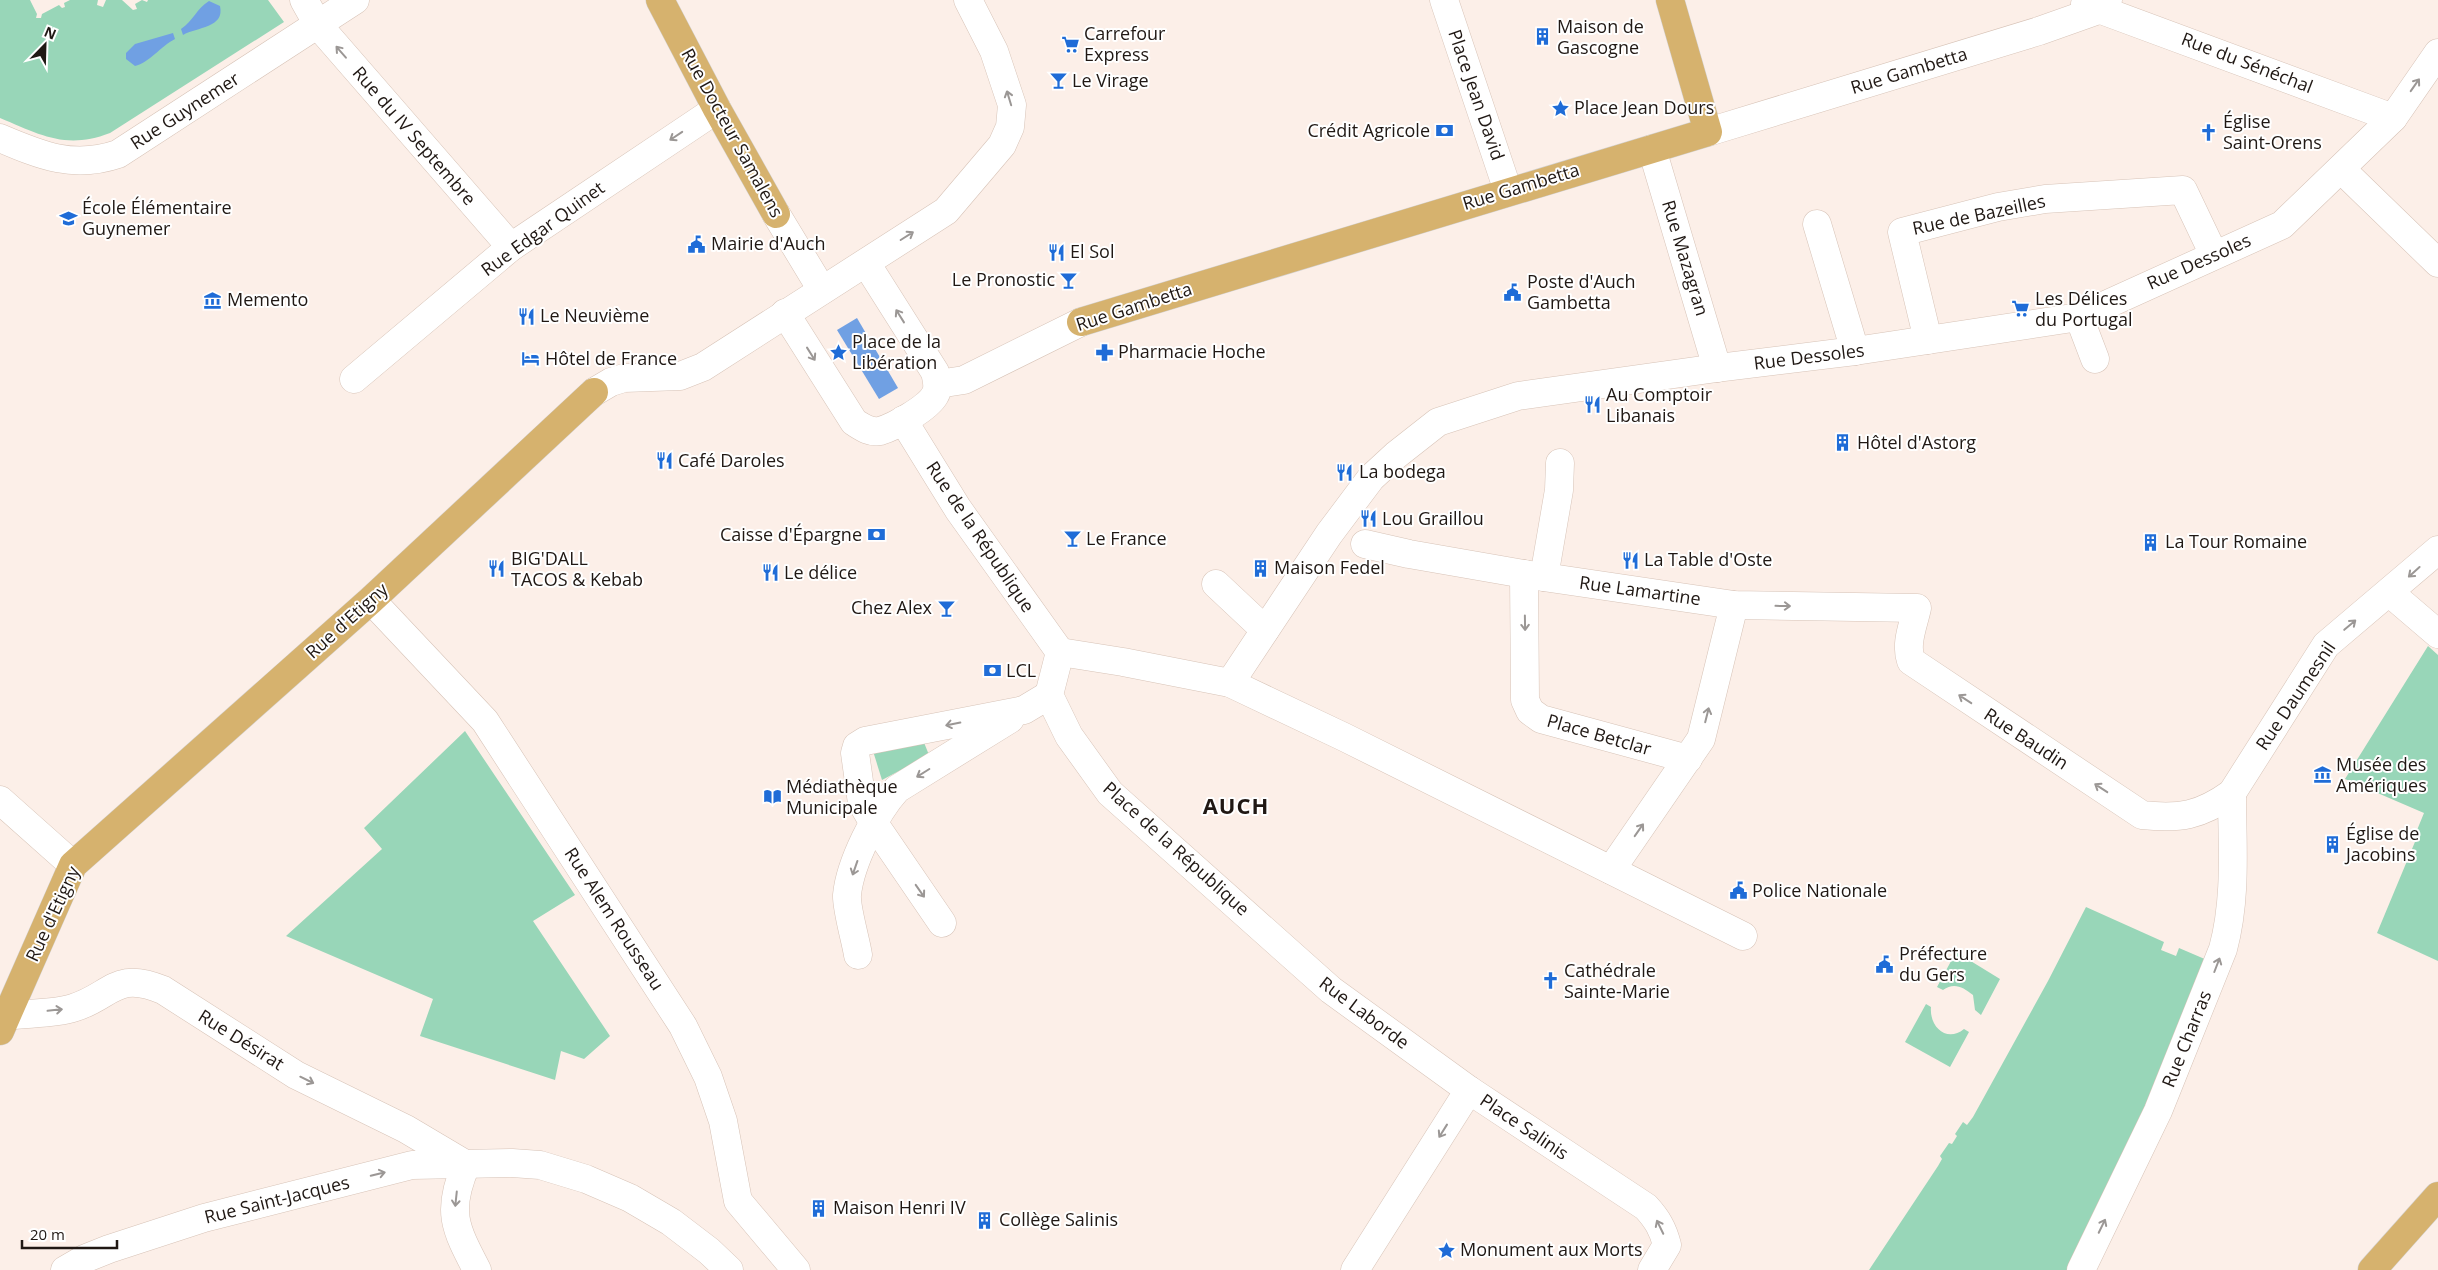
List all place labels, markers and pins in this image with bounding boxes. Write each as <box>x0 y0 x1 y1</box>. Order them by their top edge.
place label: Maison de Gascogne <box>1557 14 1644 59</box>
place label: Carrefour Express <box>1084 21 1166 66</box>
building icon: Maison de Gascogne <box>1533 27 1553 47</box>
supermarket icon: Carrefour Express <box>1060 34 1080 54</box>
place label: Le Virage <box>1072 68 1149 92</box>
bar icon: Le Virage <box>1048 71 1068 91</box>
place label: Place Jean Dours <box>1574 95 1714 119</box>
place icon: Place Jean Dours <box>1550 98 1570 118</box>
place label: Église Saint-Orens <box>2223 109 2322 154</box>
place label: Crédit Agricole <box>1307 118 1430 142</box>
bank icon: Crédit Agricole <box>1434 121 1454 141</box>
church icon: Église Saint-Orens <box>2199 122 2219 142</box>
place label: École Élémentaire Guynemer <box>82 195 232 240</box>
school or university icon: École Élémentaire Guynemer <box>58 208 78 228</box>
place label: Mairie d'Auch <box>711 231 825 255</box>
public building icon: Mairie d'Auch <box>687 234 707 254</box>
place label: El Sol <box>1070 239 1114 263</box>
restaurant icon: El Sol <box>1046 242 1066 262</box>
place label: Le Pronostic <box>952 267 1055 291</box>
place label: Poste d'Auch Gambetta <box>1527 269 1635 314</box>
bar icon: Le Pronostic <box>1059 270 1079 290</box>
public building icon: Poste d'Auch Gambetta <box>1503 282 1523 302</box>
place label: Les Délices du Portugal <box>2035 286 2133 331</box>
place label: Memento <box>227 287 308 311</box>
museum icon: Memento <box>203 290 223 310</box>
supermarket icon: Les Délices du Portugal <box>2011 299 2031 319</box>
place label: Le Neuvième <box>540 303 649 327</box>
restaurant icon: Le Neuvième <box>516 306 536 326</box>
place label: Place de la Libération <box>852 329 941 374</box>
place label: Pharmacie Hoche <box>1118 339 1266 363</box>
place icon: Place de la Libération <box>828 342 848 362</box>
pharmacy icon: Pharmacie Hoche <box>1094 342 1114 362</box>
place label: Hôtel de France <box>545 346 677 370</box>
hotel icon: Hôtel de France <box>521 349 541 369</box>
place label: Au Comptoir Libanais <box>1606 382 1713 427</box>
restaurant icon: Au Comptoir Libanais <box>1582 395 1602 415</box>
place label: Hôtel d'Astorg <box>1857 430 1976 454</box>
building icon: Hôtel d'Astorg <box>1833 433 1853 453</box>
place label: Café Daroles <box>678 448 785 472</box>
restaurant icon: Café Daroles <box>654 451 674 471</box>
place label: La bodega <box>1359 459 1446 483</box>
restaurant icon: La bodega <box>1335 462 1355 482</box>
place label: Lou Graillou <box>1382 506 1484 530</box>
restaurant icon: Lou Graillou <box>1358 509 1378 529</box>
place label: Caisse d'Épargne <box>720 522 862 546</box>
bank icon: Caisse d'Épargne <box>866 525 886 545</box>
place label: Le France <box>1086 526 1167 550</box>
bar icon: Le France <box>1062 529 1082 549</box>
place label: La Tour Romaine <box>2165 529 2307 553</box>
building icon: La Tour Romaine <box>2141 532 2161 552</box>
place label: BIG'DALL TACOS & Kebab <box>511 546 643 591</box>
place label: La Table d'Oste <box>1644 547 1772 571</box>
restaurant icon: La Table d'Oste <box>1620 550 1640 570</box>
place label: Maison Fedel <box>1274 555 1385 579</box>
building icon: Maison Fedel <box>1250 558 1270 578</box>
restaurant icon: BIG'DALL TACOS & Kebab <box>487 559 507 579</box>
place label: Le délice <box>784 560 857 584</box>
restaurant icon: Le délice <box>760 563 780 583</box>
place label: Chez Alex <box>851 595 933 619</box>
bar icon: Chez Alex <box>936 598 956 618</box>
place label: LCL <box>1006 658 1036 682</box>
bank icon: LCL <box>982 661 1002 681</box>
place label: Musée des Amériques <box>2336 752 2427 797</box>
museum icon: Musée des Amériques <box>2312 765 2332 785</box>
place label: Médiathèque Municipale <box>786 774 898 819</box>
library icon: Médiathèque Municipale <box>762 787 782 807</box>
place label: Église de Jacobins <box>2344 821 2419 866</box>
building icon: Église de Jacobins <box>2322 834 2342 854</box>
place label: Police Nationale <box>1752 878 1887 902</box>
public building icon: Police Nationale <box>1728 881 1748 901</box>
place label: Préfecture du Gers <box>1899 941 1987 986</box>
public building icon: Préfecture du Gers <box>1875 954 1895 974</box>
place label: Cathédrale Sainte-Marie <box>1564 958 1670 1003</box>
church icon: Cathédrale Sainte-Marie <box>1540 971 1560 991</box>
place label: Maison Henri IV <box>833 1195 966 1219</box>
building icon: Maison Henri IV <box>809 1198 829 1218</box>
place label: Collège Salinis <box>999 1207 1118 1231</box>
building icon: Collège Salinis <box>975 1210 995 1230</box>
place label: Monument aux Morts <box>1460 1237 1643 1261</box>
place icon: Monument aux Morts <box>1436 1240 1456 1260</box>

